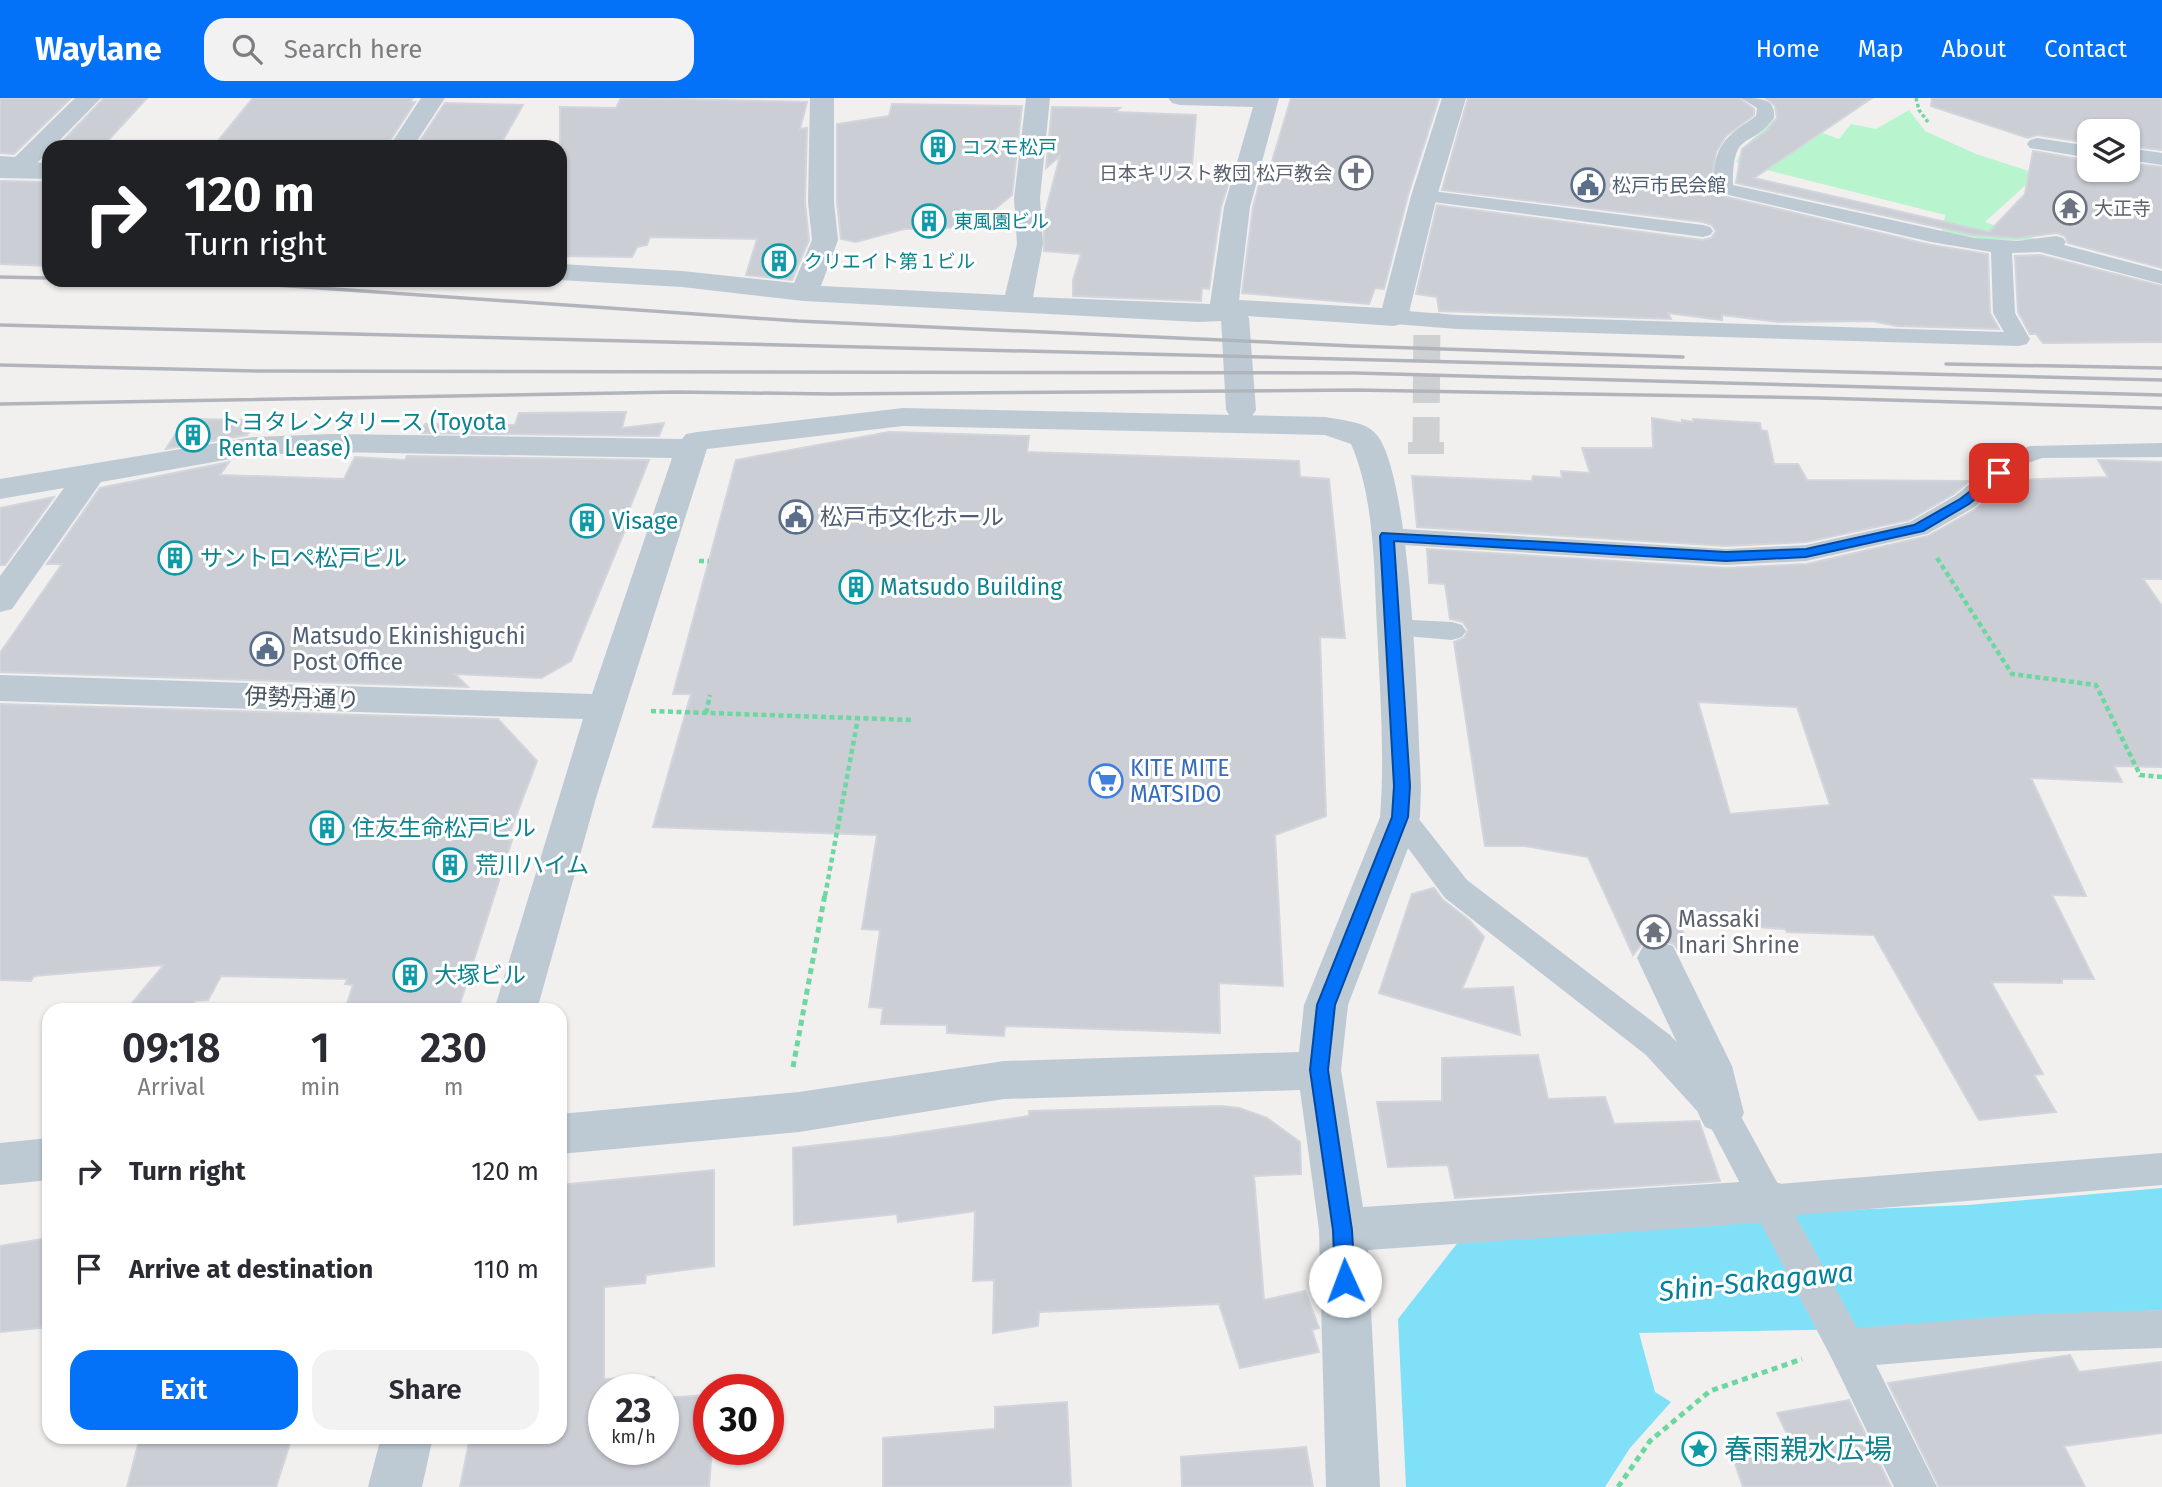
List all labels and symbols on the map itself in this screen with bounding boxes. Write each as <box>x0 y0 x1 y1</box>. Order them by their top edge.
building icon: コスモ松戸 <box>919 128 957 166</box>
place label: コスモ松戸 <box>962 136 1057 159</box>
church icon: 日本キリスト教団 松戸教会 <box>1337 154 1375 192</box>
place label: 日本キリスト教団 松戸教会 <box>1099 162 1332 185</box>
public building icon: 松戸市民会館 <box>1569 166 1607 204</box>
place label: 松戸市民会館 <box>1612 174 1726 197</box>
temple icon: 大正寺 <box>2051 189 2089 227</box>
place label: 大正寺 <box>2094 197 2151 220</box>
building icon: 東風園ビル <box>910 202 948 240</box>
place label: 東風園ビル <box>954 210 1049 233</box>
building icon: クリエイト第１ビル <box>760 242 798 280</box>
place label: クリエイト第１ビル <box>804 250 975 273</box>
place label: トヨタレンタリース (Toyota Renta Lease) <box>218 408 507 462</box>
building icon: トヨタレンタリース (Toyota Renta Lease) <box>174 416 212 454</box>
pin <box>1969 443 2029 503</box>
public building icon: 松戸市文化ホール <box>777 498 815 536</box>
building icon: Visage <box>568 502 606 540</box>
place label: 松戸市文化ホール <box>820 503 1004 531</box>
place label: Visage <box>612 507 678 535</box>
building icon: サントロペ松戸ビル <box>156 539 194 577</box>
place label: サントロペ松戸ビル <box>200 544 407 572</box>
building icon: Matsudo Building <box>837 568 875 606</box>
place label: Matsudo Building <box>880 573 1062 601</box>
place label: Matsudo Ekinishiguchi Post Office <box>292 622 525 676</box>
public building icon: Matsudo Ekinishiguchi Post Office <box>248 630 286 668</box>
street label: 伊勢丹通り <box>244 682 360 714</box>
place label: KITE MITE MATSIDO <box>1130 754 1230 808</box>
supermarket icon: KITE MITE MATSIDO <box>1087 762 1125 800</box>
building icon: 住友生命松戸ビル <box>308 809 346 847</box>
place label: 住友生命松戸ビル <box>352 814 536 842</box>
building icon: 荒川ハイム <box>431 846 469 884</box>
place label: 荒川ハイム <box>475 851 589 879</box>
place label: Massaki Inari Shrine <box>1678 905 1800 959</box>
temple icon: Massaki Inari Shrine <box>1635 913 1673 951</box>
building icon: 大塚ビル <box>391 956 429 994</box>
place label: 大塚ビル <box>434 961 526 989</box>
position arrow <box>1308 1244 1382 1318</box>
water label: Shin-Sakagawa <box>1656 1255 1855 1308</box>
speed limit sign: 30 <box>693 1374 784 1465</box>
place icon: 春雨親水広場 <box>1680 1430 1718 1468</box>
place label: 春雨親水広場 <box>1724 1433 1892 1466</box>

